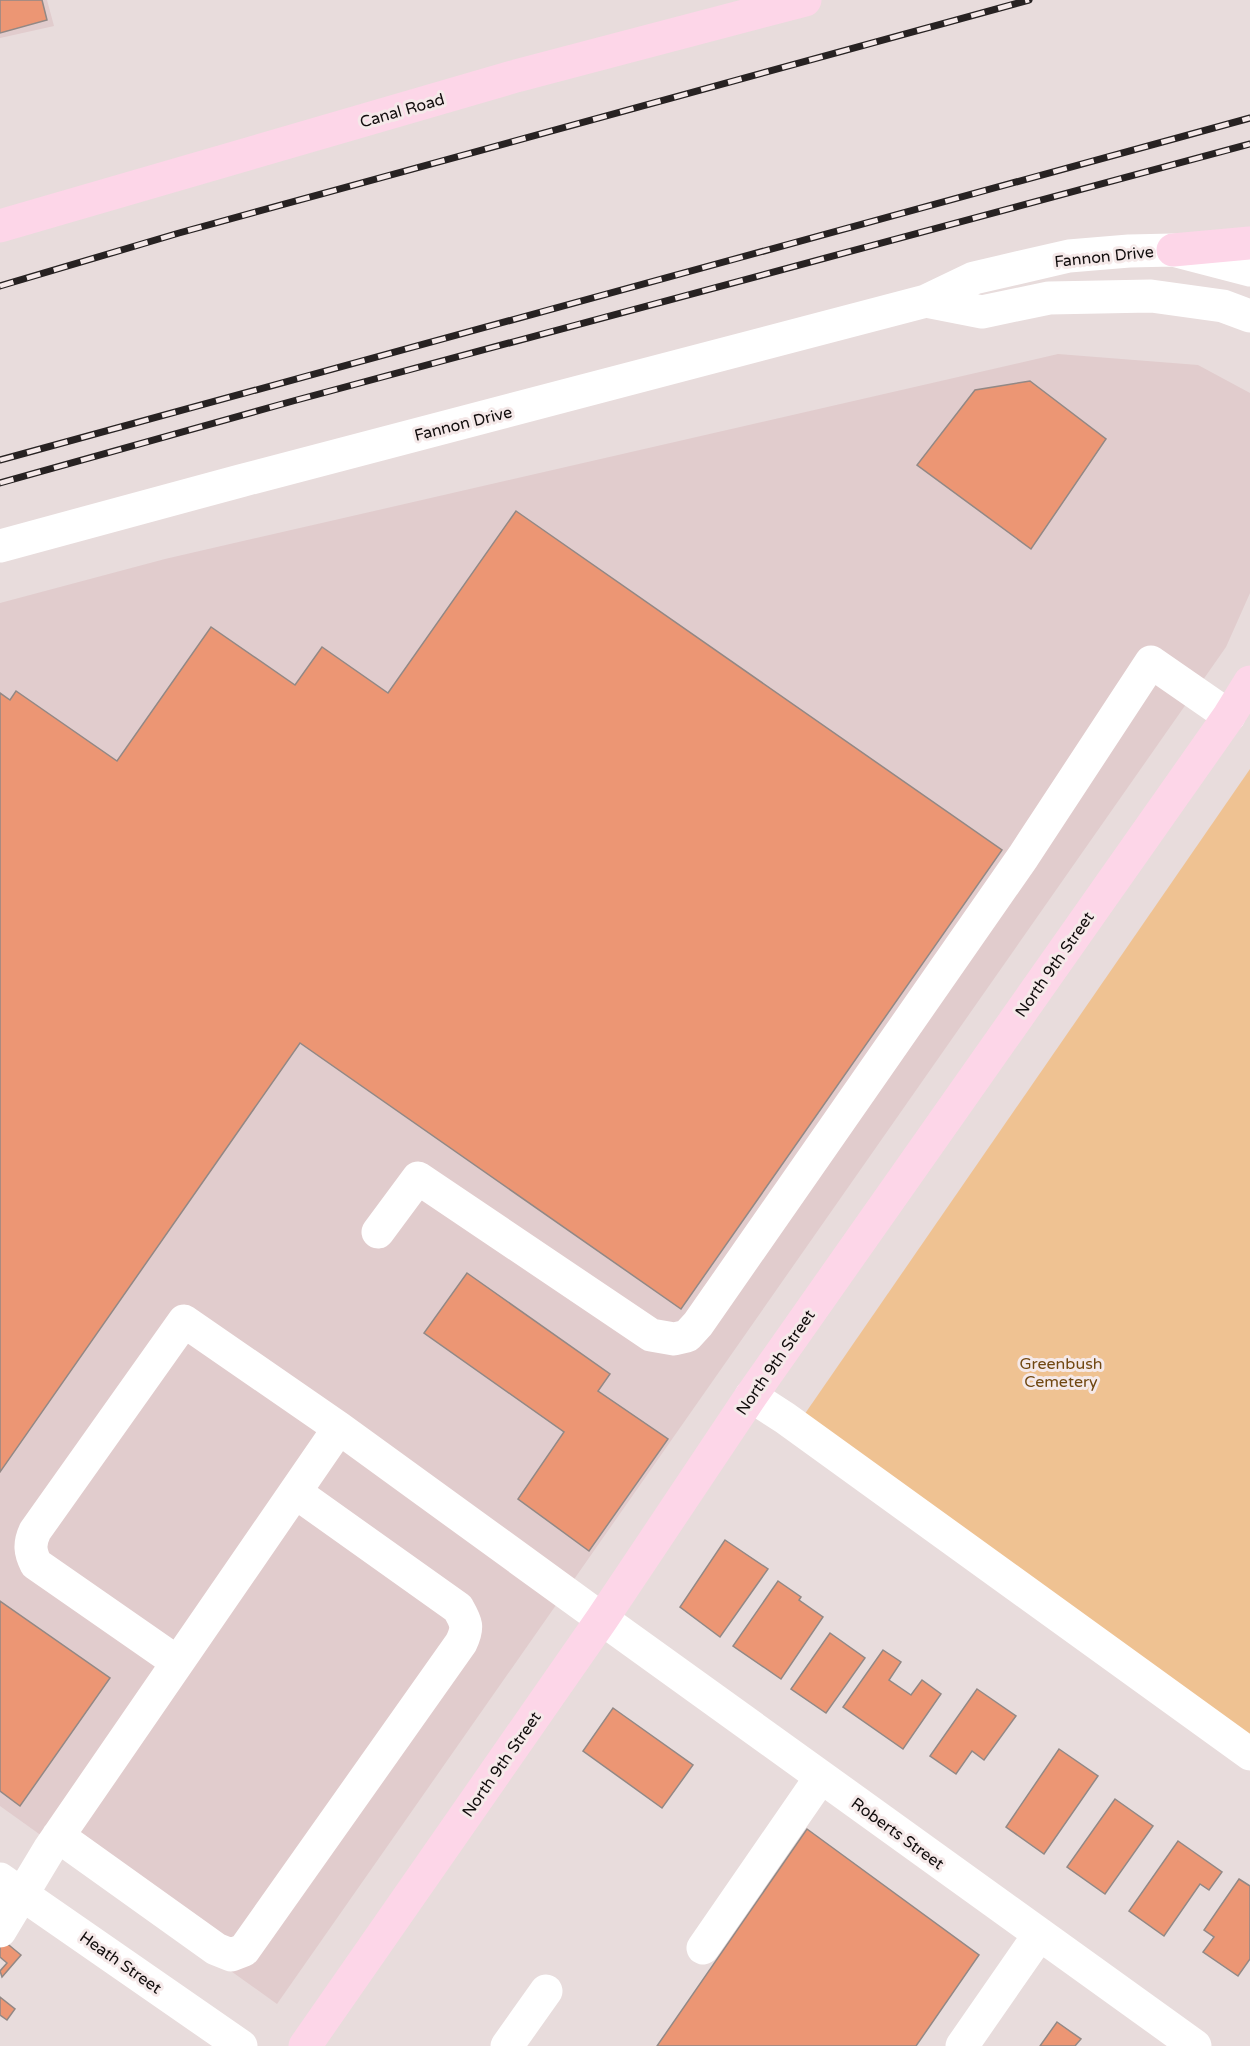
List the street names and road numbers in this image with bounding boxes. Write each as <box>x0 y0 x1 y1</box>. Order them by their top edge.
street label: Canal Road <box>358 89 447 133</box>
street label: Fannon Drive <box>1053 242 1155 272</box>
street label: Fannon Drive <box>412 402 514 446</box>
street label: North 9th Street <box>1011 908 1099 1021</box>
street label: North 9th Street <box>732 1306 820 1419</box>
street label: North 9th Street <box>458 1708 546 1821</box>
street label: Roberts Street <box>847 1793 948 1874</box>
street label: Heath Street <box>76 1927 165 1998</box>

